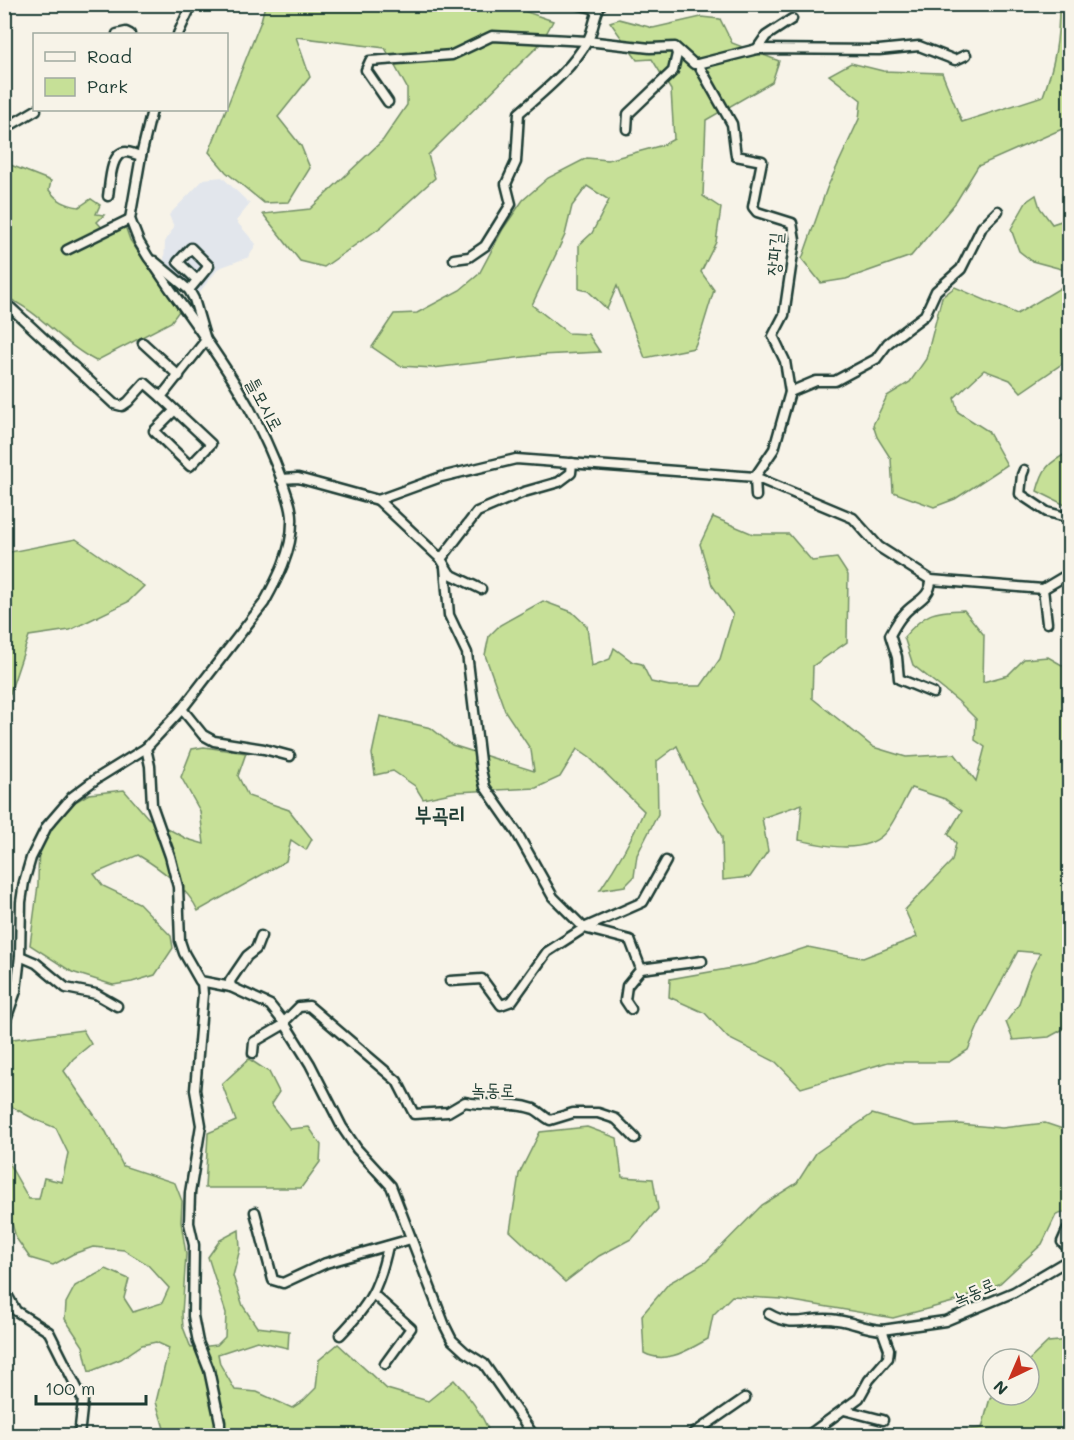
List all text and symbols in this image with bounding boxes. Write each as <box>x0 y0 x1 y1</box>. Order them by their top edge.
legend <box>33 33 228 111</box>
text: Road <box>87 44 132 68</box>
text: Park <box>87 74 128 98</box>
street label: 장파길 <box>761 231 788 277</box>
street label: 틀모시로 <box>241 373 289 435</box>
district label: 부곡리 <box>415 800 465 827</box>
street label: 녹동로 <box>471 1076 515 1102</box>
street label: 녹동로 <box>949 1271 999 1311</box>
north arrow <box>981 1347 1041 1407</box>
scale bar <box>36 1368 146 1406</box>
text: 100 m <box>45 1376 95 1400</box>
text: N <box>989 1376 1012 1400</box>

